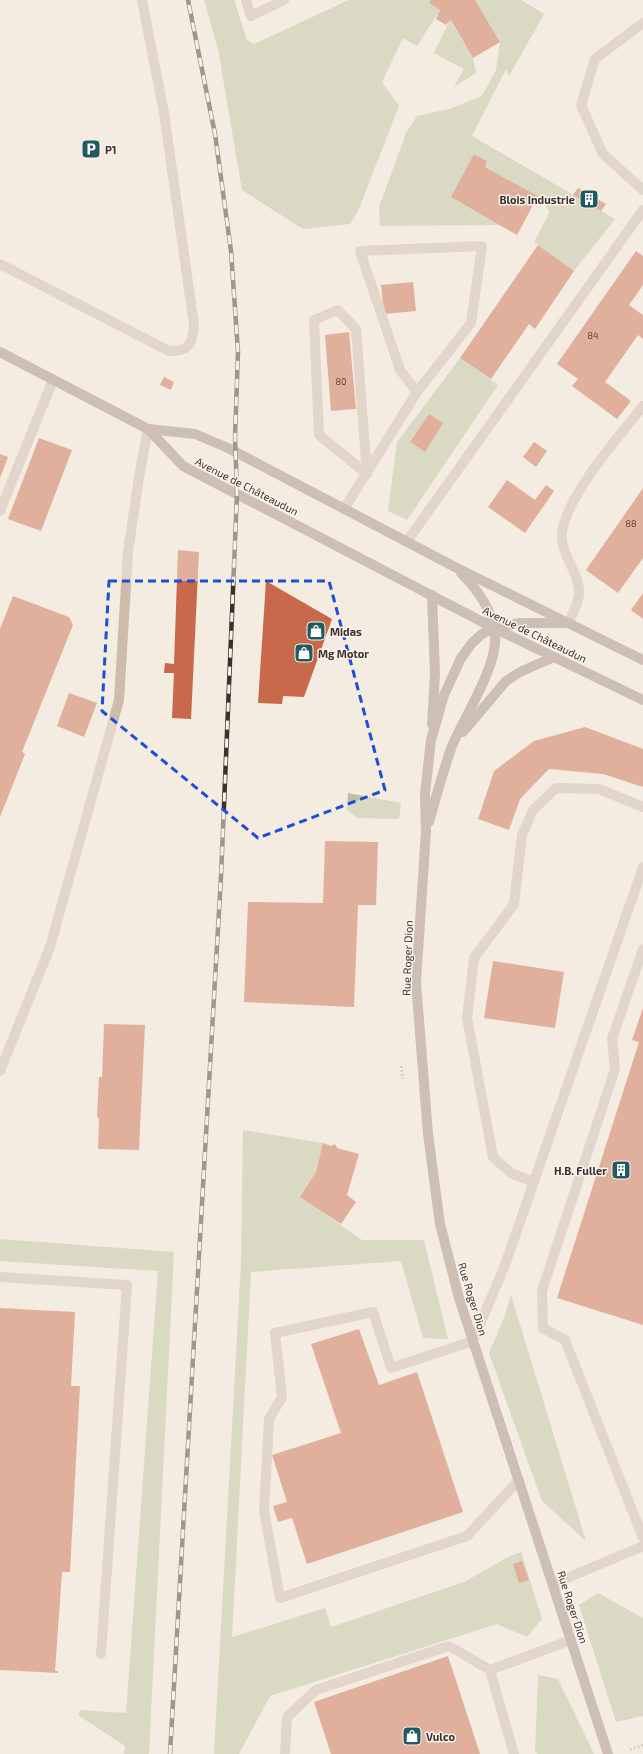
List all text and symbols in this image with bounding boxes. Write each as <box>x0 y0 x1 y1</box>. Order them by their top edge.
parking icon: P1 <box>80 138 102 160</box>
place label: P1 <box>105 143 117 156</box>
building icon: Blois Industrie <box>578 188 600 210</box>
place label: Blois Industrie <box>499 193 575 206</box>
house number: 84 <box>588 330 599 341</box>
house number: 80 <box>336 376 346 387</box>
street label: Avenue de Châteaudun <box>193 454 301 518</box>
house number: 88 <box>626 518 636 529</box>
street label: Avenue de Châteaudun <box>481 603 589 665</box>
shop icon: Midas <box>305 620 327 642</box>
place label: Midas <box>330 625 362 638</box>
shop icon: Mg Motor <box>293 642 315 664</box>
place label: Mg Motor <box>318 647 369 660</box>
street label: Rue Roger Dion <box>399 920 415 996</box>
building icon: H.B. Fuller <box>610 1159 632 1181</box>
place label: H.B. Fuller <box>554 1164 607 1177</box>
street label: Rue Roger Dion <box>456 1261 490 1337</box>
street label: Rue Roger Dion <box>555 1569 591 1645</box>
shop icon: Vulco <box>401 1725 423 1747</box>
place label: Vulco <box>426 1730 455 1743</box>

